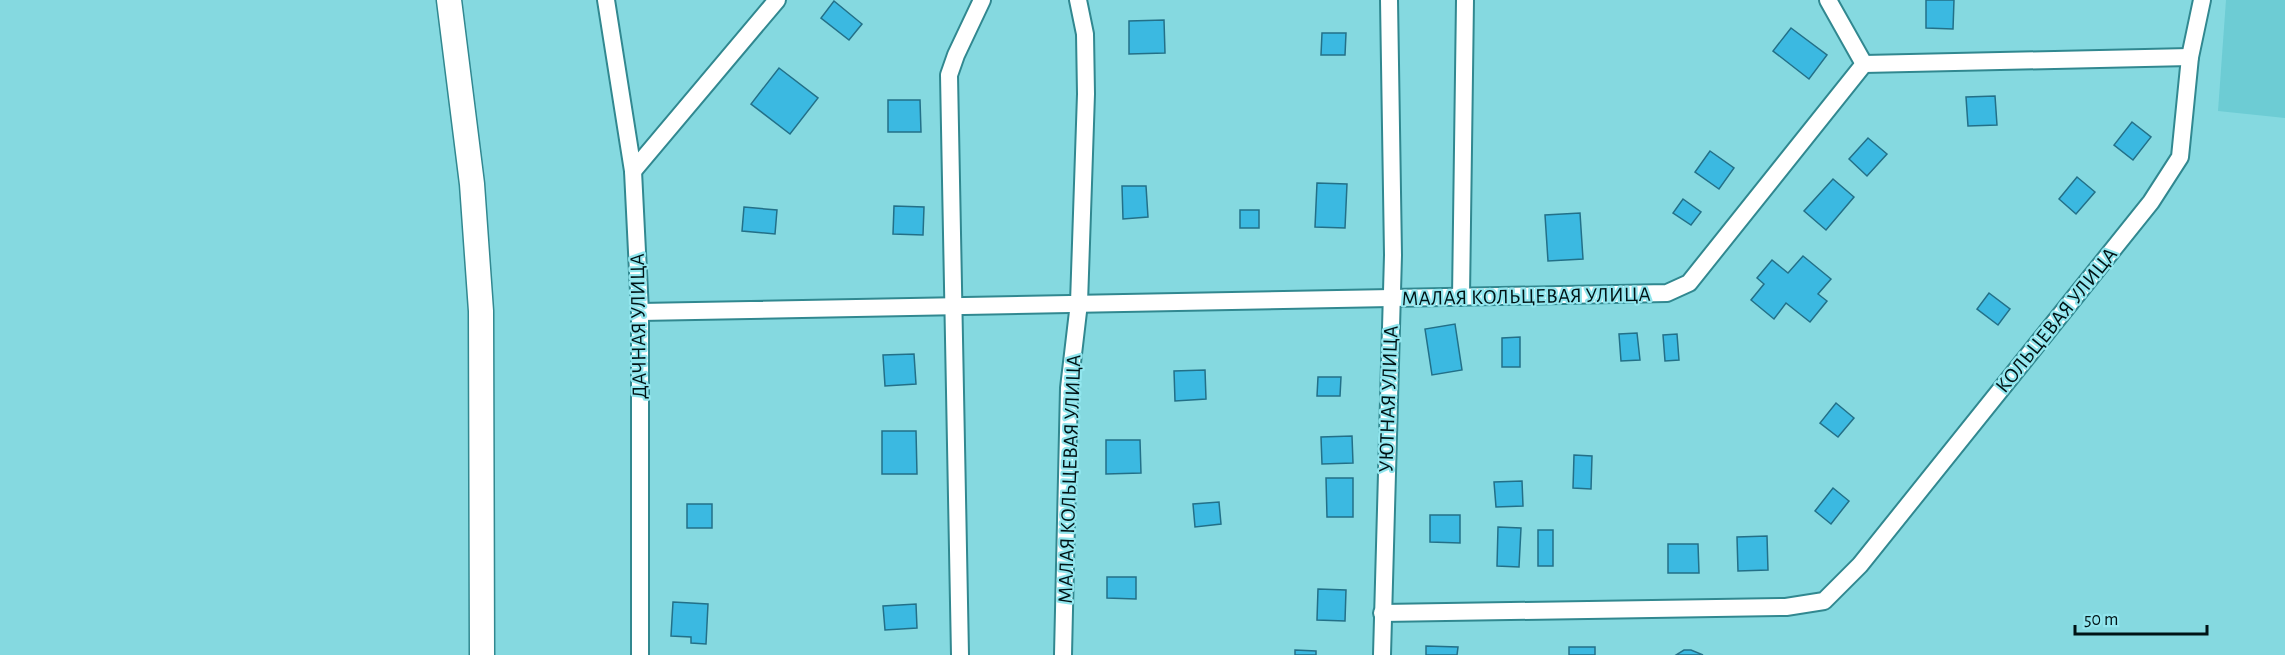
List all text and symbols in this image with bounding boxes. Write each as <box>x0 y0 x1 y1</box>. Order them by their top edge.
street label: КОЛЬЦЕВАЯ УЛИЦА <box>1992 244 2121 397</box>
street label: ДАЧНАЯ УЛИЦА <box>627 253 650 399</box>
street label: МАЛАЯ КОЛЬЦЕВАЯ УЛИЦА <box>1401 284 1651 309</box>
street label: УЮТНАЯ УЛИЦА <box>1375 325 1402 473</box>
street label: МАЛАЯ КОЛЬЦЕВАЯ УЛИЦА <box>1055 354 1084 604</box>
scale bar <box>2075 598 2207 636</box>
text: 50 m <box>2084 611 2118 629</box>

